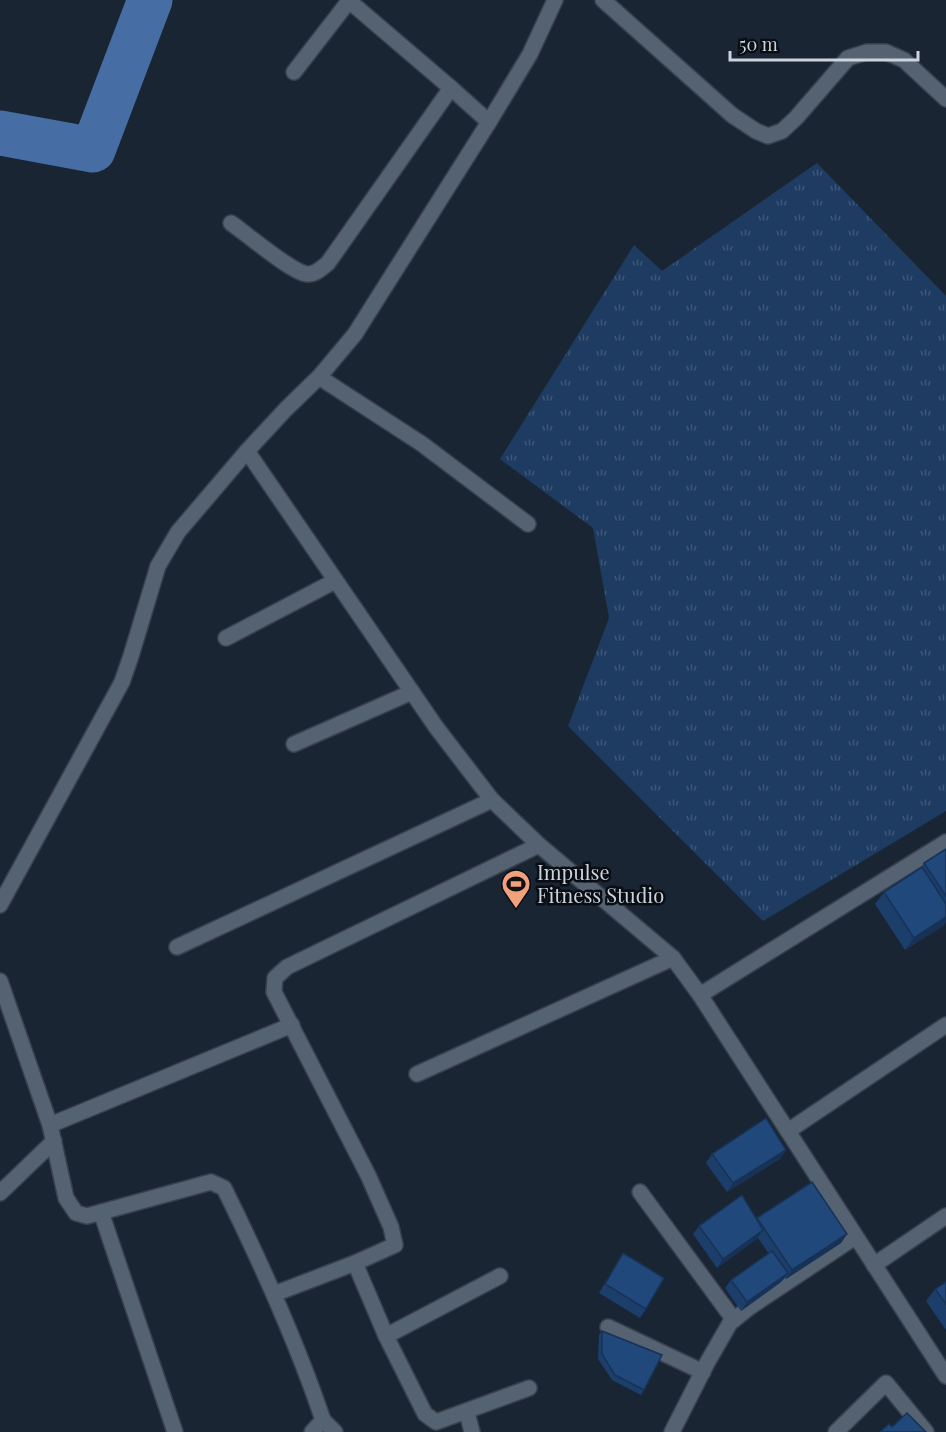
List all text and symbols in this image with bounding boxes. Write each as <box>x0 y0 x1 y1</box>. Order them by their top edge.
scale bar <box>730 24 918 62</box>
text: 50 m <box>739 32 778 56</box>
place label: Impulse Fitness Studio <box>537 858 664 908</box>
sports icon: Impulse Fitness Studio <box>500 868 532 910</box>

